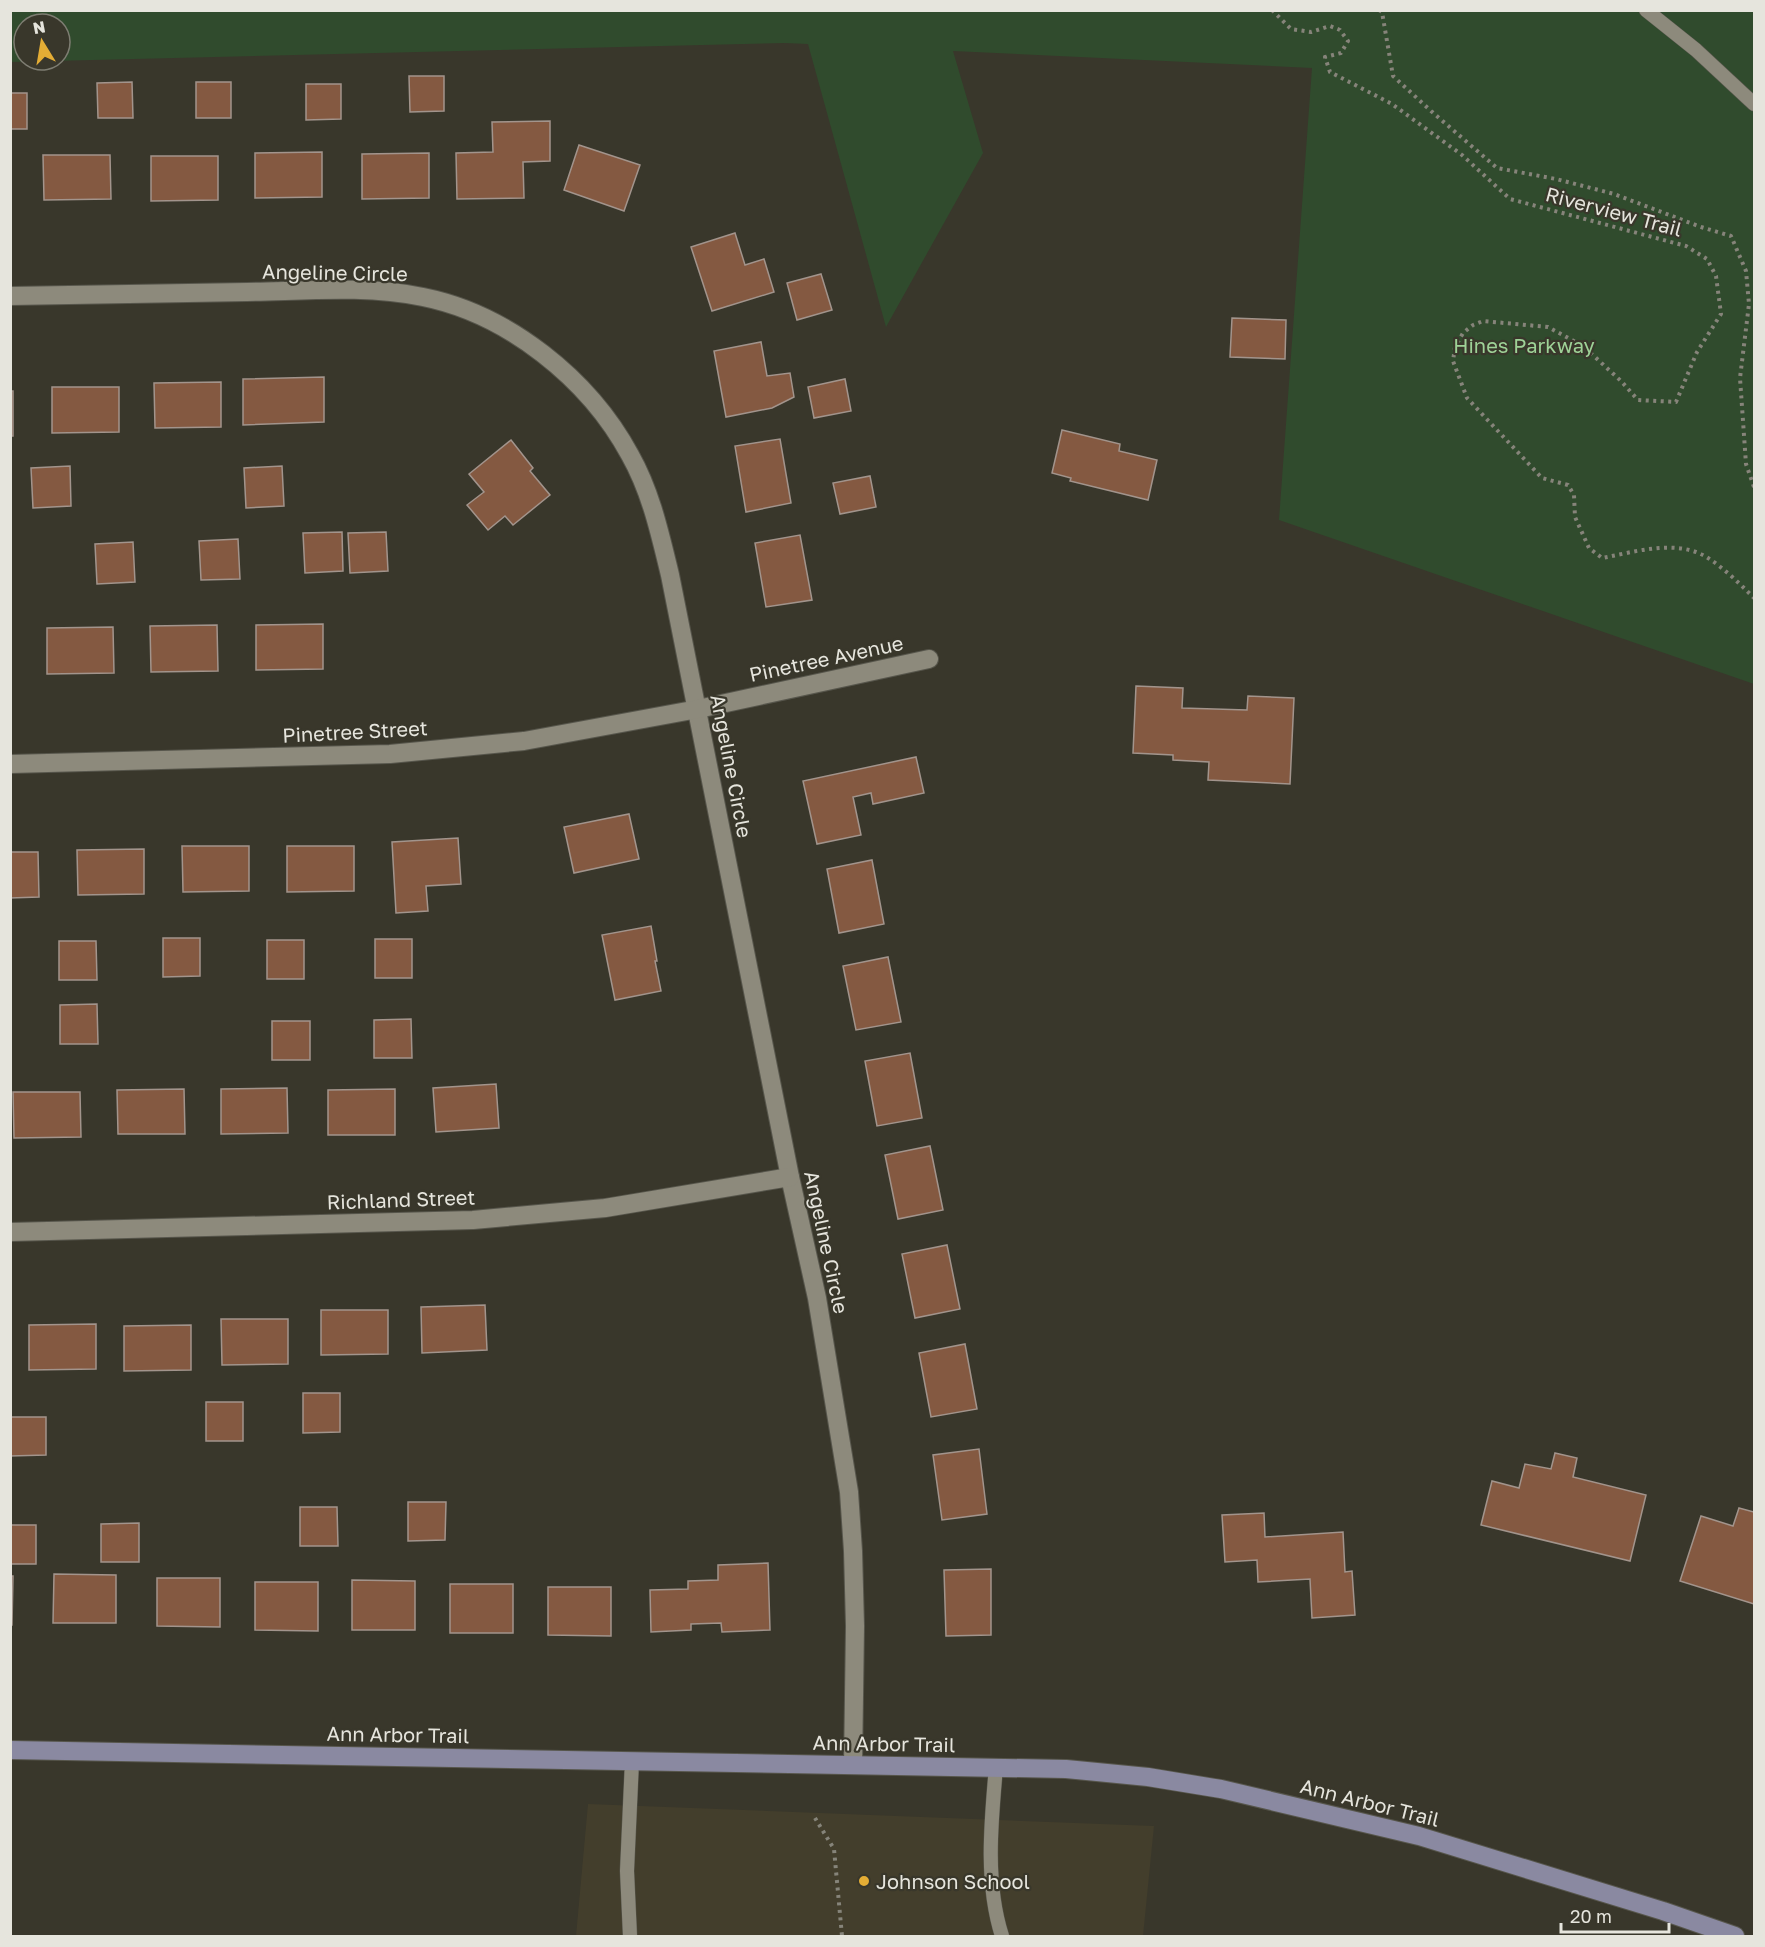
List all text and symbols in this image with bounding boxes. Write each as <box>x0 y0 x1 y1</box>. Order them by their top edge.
north arrow <box>12 12 72 72</box>
text: N <box>31 16 47 38</box>
street label: Riverview Trail <box>1543 181 1685 241</box>
street label: Angeline Circle <box>262 259 408 285</box>
park label: Hines Parkway <box>1453 333 1595 357</box>
street label: Pinetree Avenue <box>747 630 905 686</box>
street label: Angeline Circle <box>706 692 758 840</box>
street label: Pinetree Street <box>282 715 428 747</box>
street label: Angeline Circle <box>800 1168 854 1316</box>
street label: Richland Street <box>326 1184 476 1214</box>
street label: Ann Arbor Trail <box>327 1721 469 1747</box>
street label: Ann Arbor Trail <box>813 1730 955 1756</box>
street label: Ann Arbor Trail <box>1298 1773 1442 1831</box>
place label: Johnson School <box>876 1869 1030 1893</box>
marker: Johnson School <box>857 1874 871 1888</box>
scale bar <box>1561 1896 1669 1934</box>
text: 20 m <box>1570 1905 1612 1927</box>

